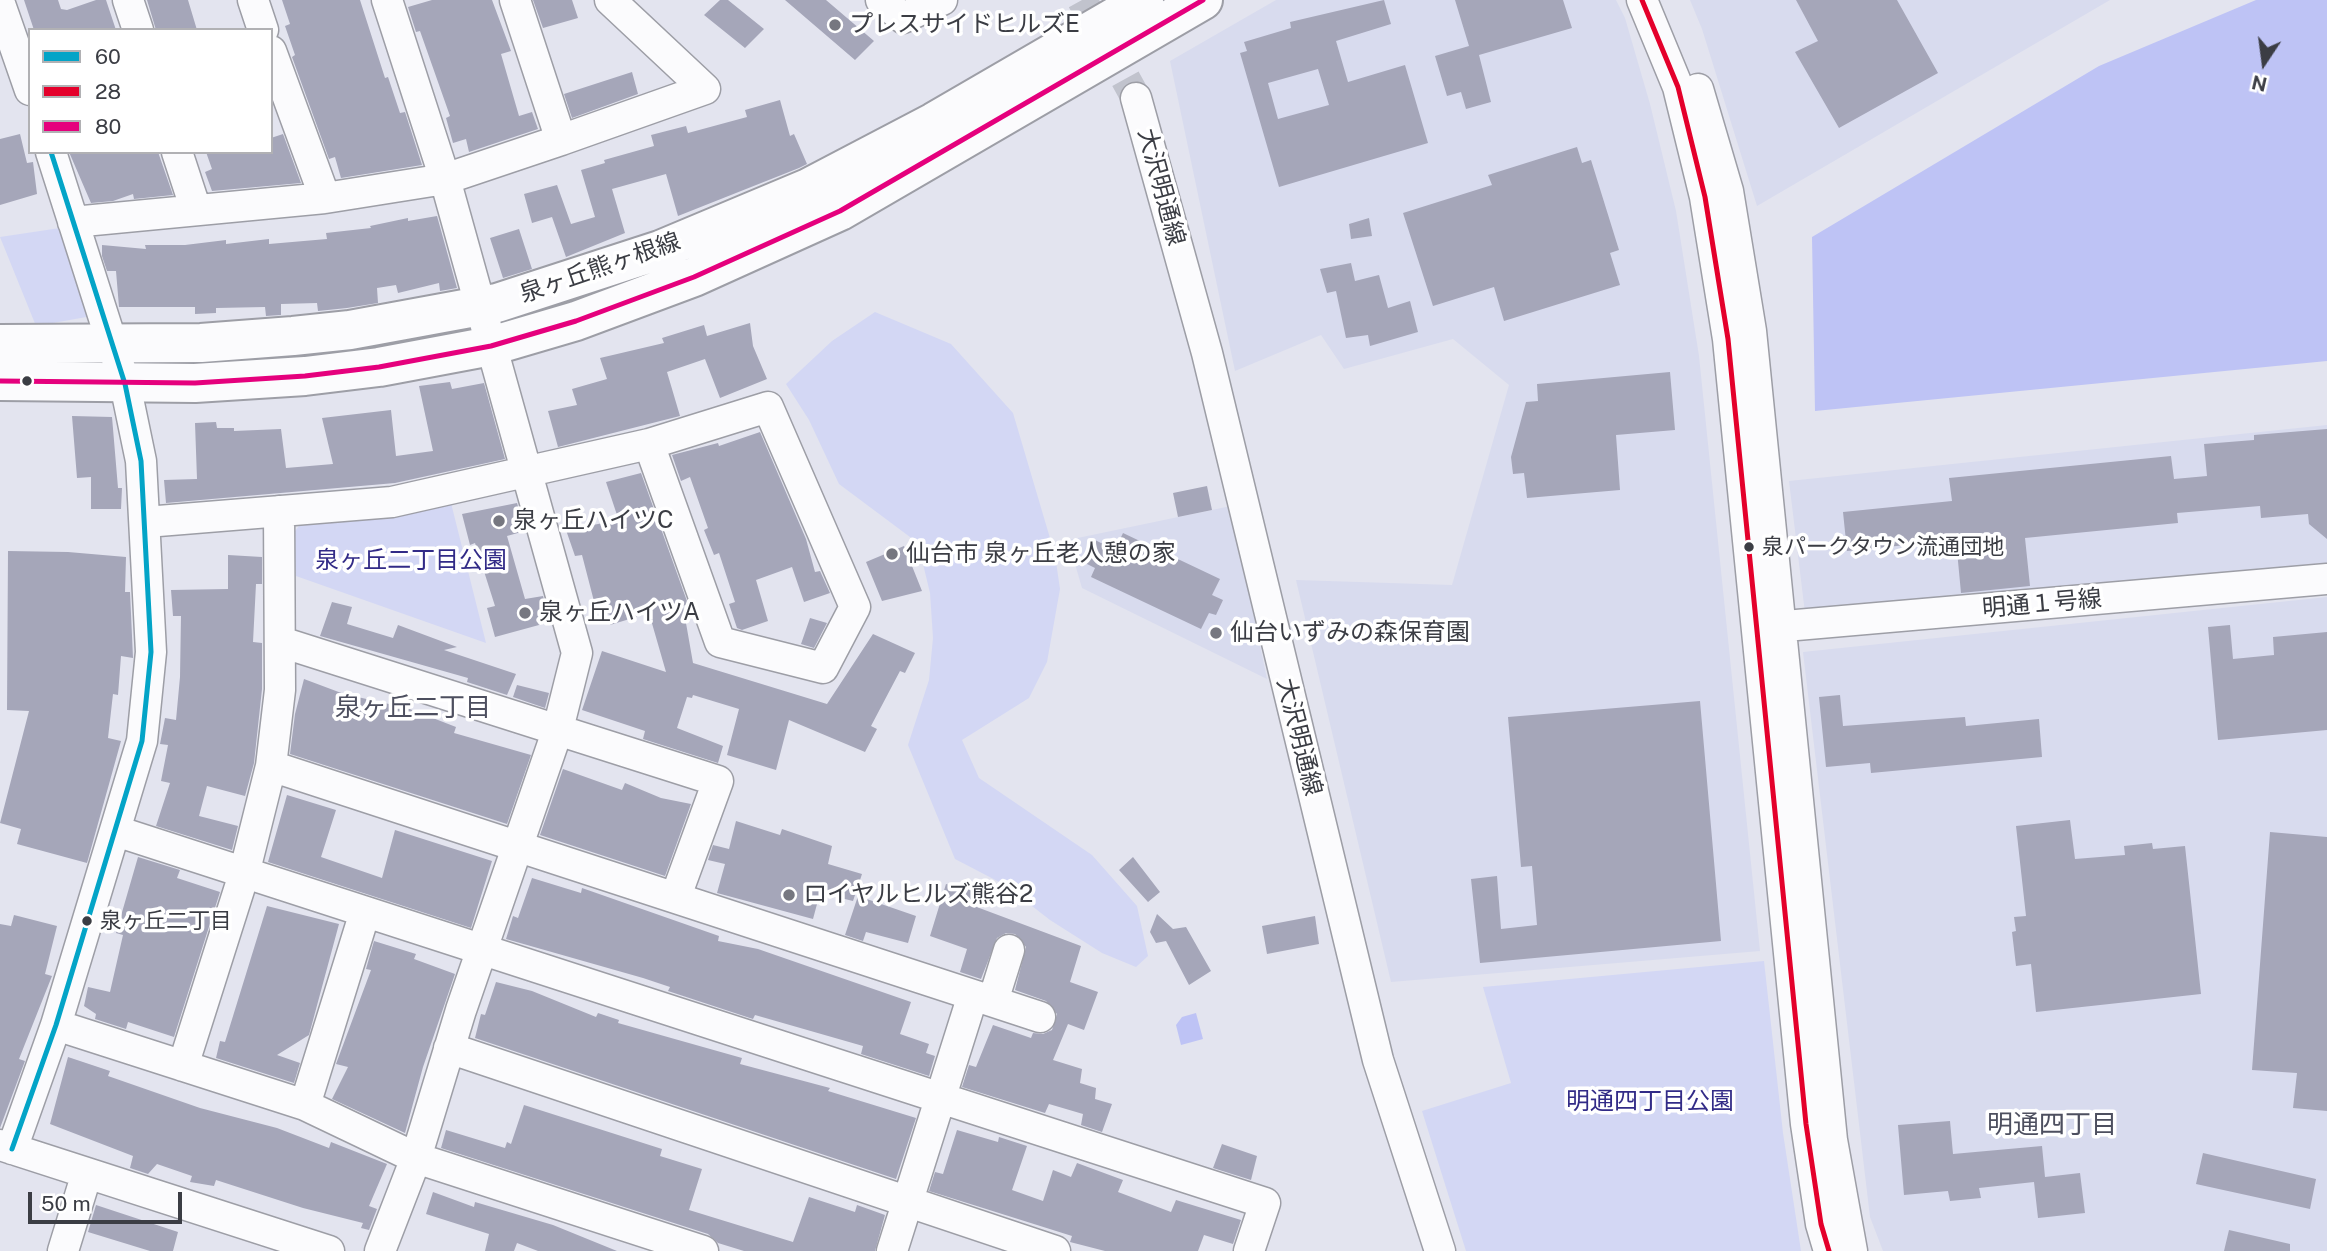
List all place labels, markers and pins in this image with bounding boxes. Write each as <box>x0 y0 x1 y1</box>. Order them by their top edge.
place label: プレスサイドヒルズE <box>849 11 1080 39</box>
marker: プレスサイドヒルズE <box>827 17 843 33</box>
unlabelled marker <box>20 374 34 388</box>
place label: 泉ヶ丘ハイツC <box>513 507 674 535</box>
marker: 泉ヶ丘ハイツC <box>491 513 507 529</box>
place label: 泉パークタウン流通団地 <box>1762 534 2004 560</box>
place label: 仙台市 泉ヶ丘老人憩の家 <box>906 540 1176 568</box>
marker: 泉パークタウン流通団地 <box>1742 540 1756 554</box>
marker: 仙台市 泉ヶ丘老人憩の家 <box>884 546 900 562</box>
place label: 泉ヶ丘ハイツA <box>539 599 700 627</box>
marker: 泉ヶ丘ハイツA <box>517 605 533 621</box>
place label: 仙台いずみの森保育園 <box>1230 619 1470 647</box>
marker: 仙台いずみの森保育園 <box>1208 625 1224 641</box>
place label: ロイヤルヒルズ熊谷2 <box>803 881 1033 909</box>
marker: ロイヤルヒルズ熊谷2 <box>781 887 797 903</box>
place label: 泉ヶ丘二丁目 <box>100 908 232 934</box>
marker: 泉ヶ丘二丁目 <box>80 914 94 928</box>

